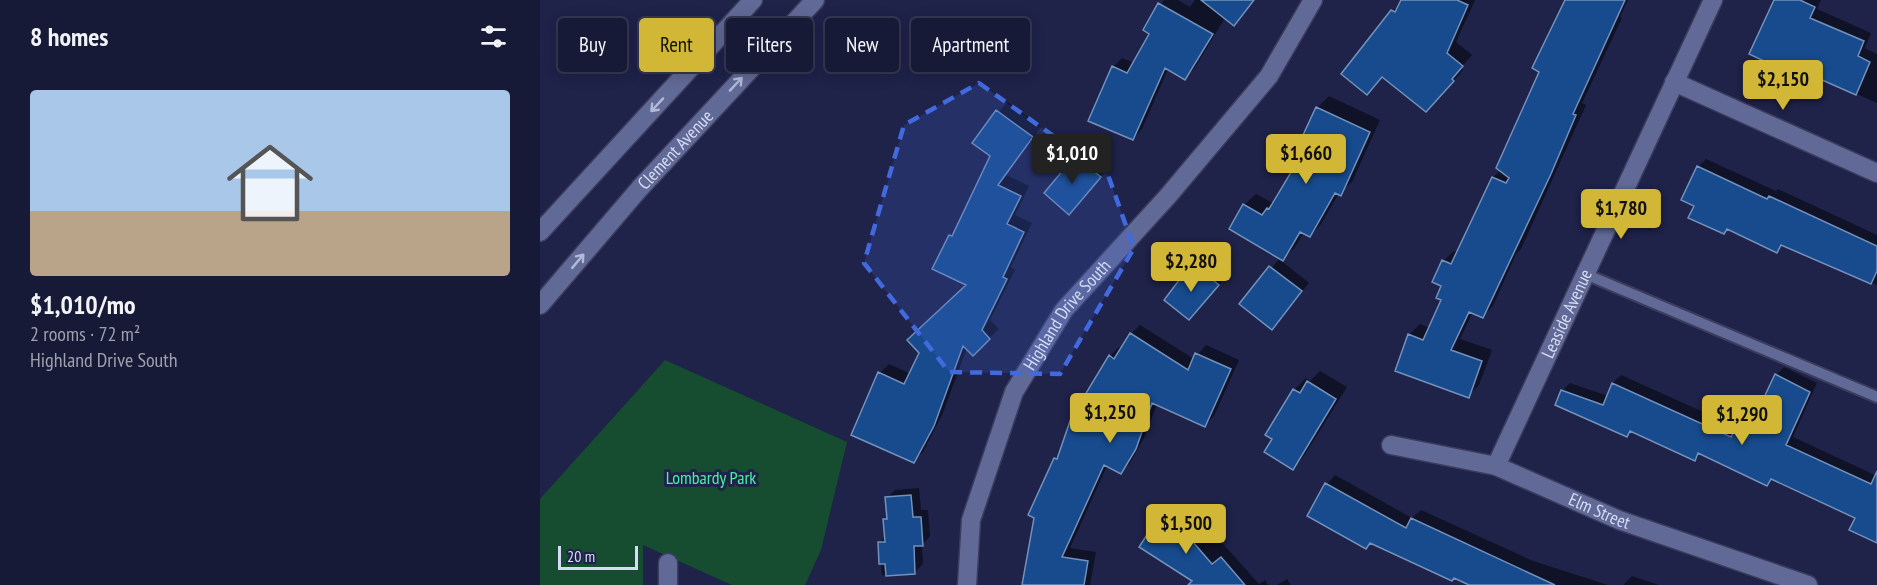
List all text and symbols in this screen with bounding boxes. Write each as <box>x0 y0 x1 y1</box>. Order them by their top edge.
chip: Buy <box>558 18 627 72</box>
chip: Rent <box>639 18 714 72</box>
chip: Filters <box>726 18 813 72</box>
chip: New <box>825 18 899 72</box>
chip: Apartment <box>911 18 1030 72</box>
text: 8 homes <box>30 20 108 53</box>
icon: filters <box>477 20 510 53</box>
pin: $2,150 <box>1734 60 1832 111</box>
text: $2,150 <box>1757 66 1809 92</box>
one-way arrow <box>729 77 743 92</box>
one-way arrow <box>650 97 664 112</box>
street label: Clement Avenue <box>632 105 718 194</box>
icon: home <box>216 129 324 237</box>
pin: $1,010 <box>1023 134 1121 185</box>
pin: $1,660 <box>1257 134 1355 185</box>
text: $1,010 <box>1046 140 1098 166</box>
text: $1,660 <box>1280 140 1332 166</box>
pin: $1,780 <box>1572 189 1670 240</box>
text: $1,780 <box>1595 195 1647 221</box>
pin: $2,280 <box>1142 242 1240 293</box>
text: $2,280 <box>1165 248 1217 274</box>
one-way arrow <box>571 254 585 269</box>
street label: Highland Drive South <box>1018 254 1115 374</box>
street label: Leaside Avenue <box>1536 265 1597 362</box>
text: $1,010/mo <box>30 288 136 321</box>
text: 2 rooms · 72 m² <box>30 321 140 347</box>
text: Highland Drive South <box>30 347 178 373</box>
pin: $1,250 <box>1061 393 1159 444</box>
pin: $1,290 <box>1693 395 1791 446</box>
text: $1,250 <box>1084 399 1136 425</box>
text: $1,290 <box>1716 401 1768 427</box>
park label: Lombardy Park <box>666 466 756 489</box>
street label: Elm Street <box>1565 487 1633 534</box>
pin: $1,500 <box>1137 504 1235 555</box>
text: $1,500 <box>1160 510 1212 536</box>
scale bar <box>558 543 638 570</box>
text: 20 m <box>567 546 595 566</box>

